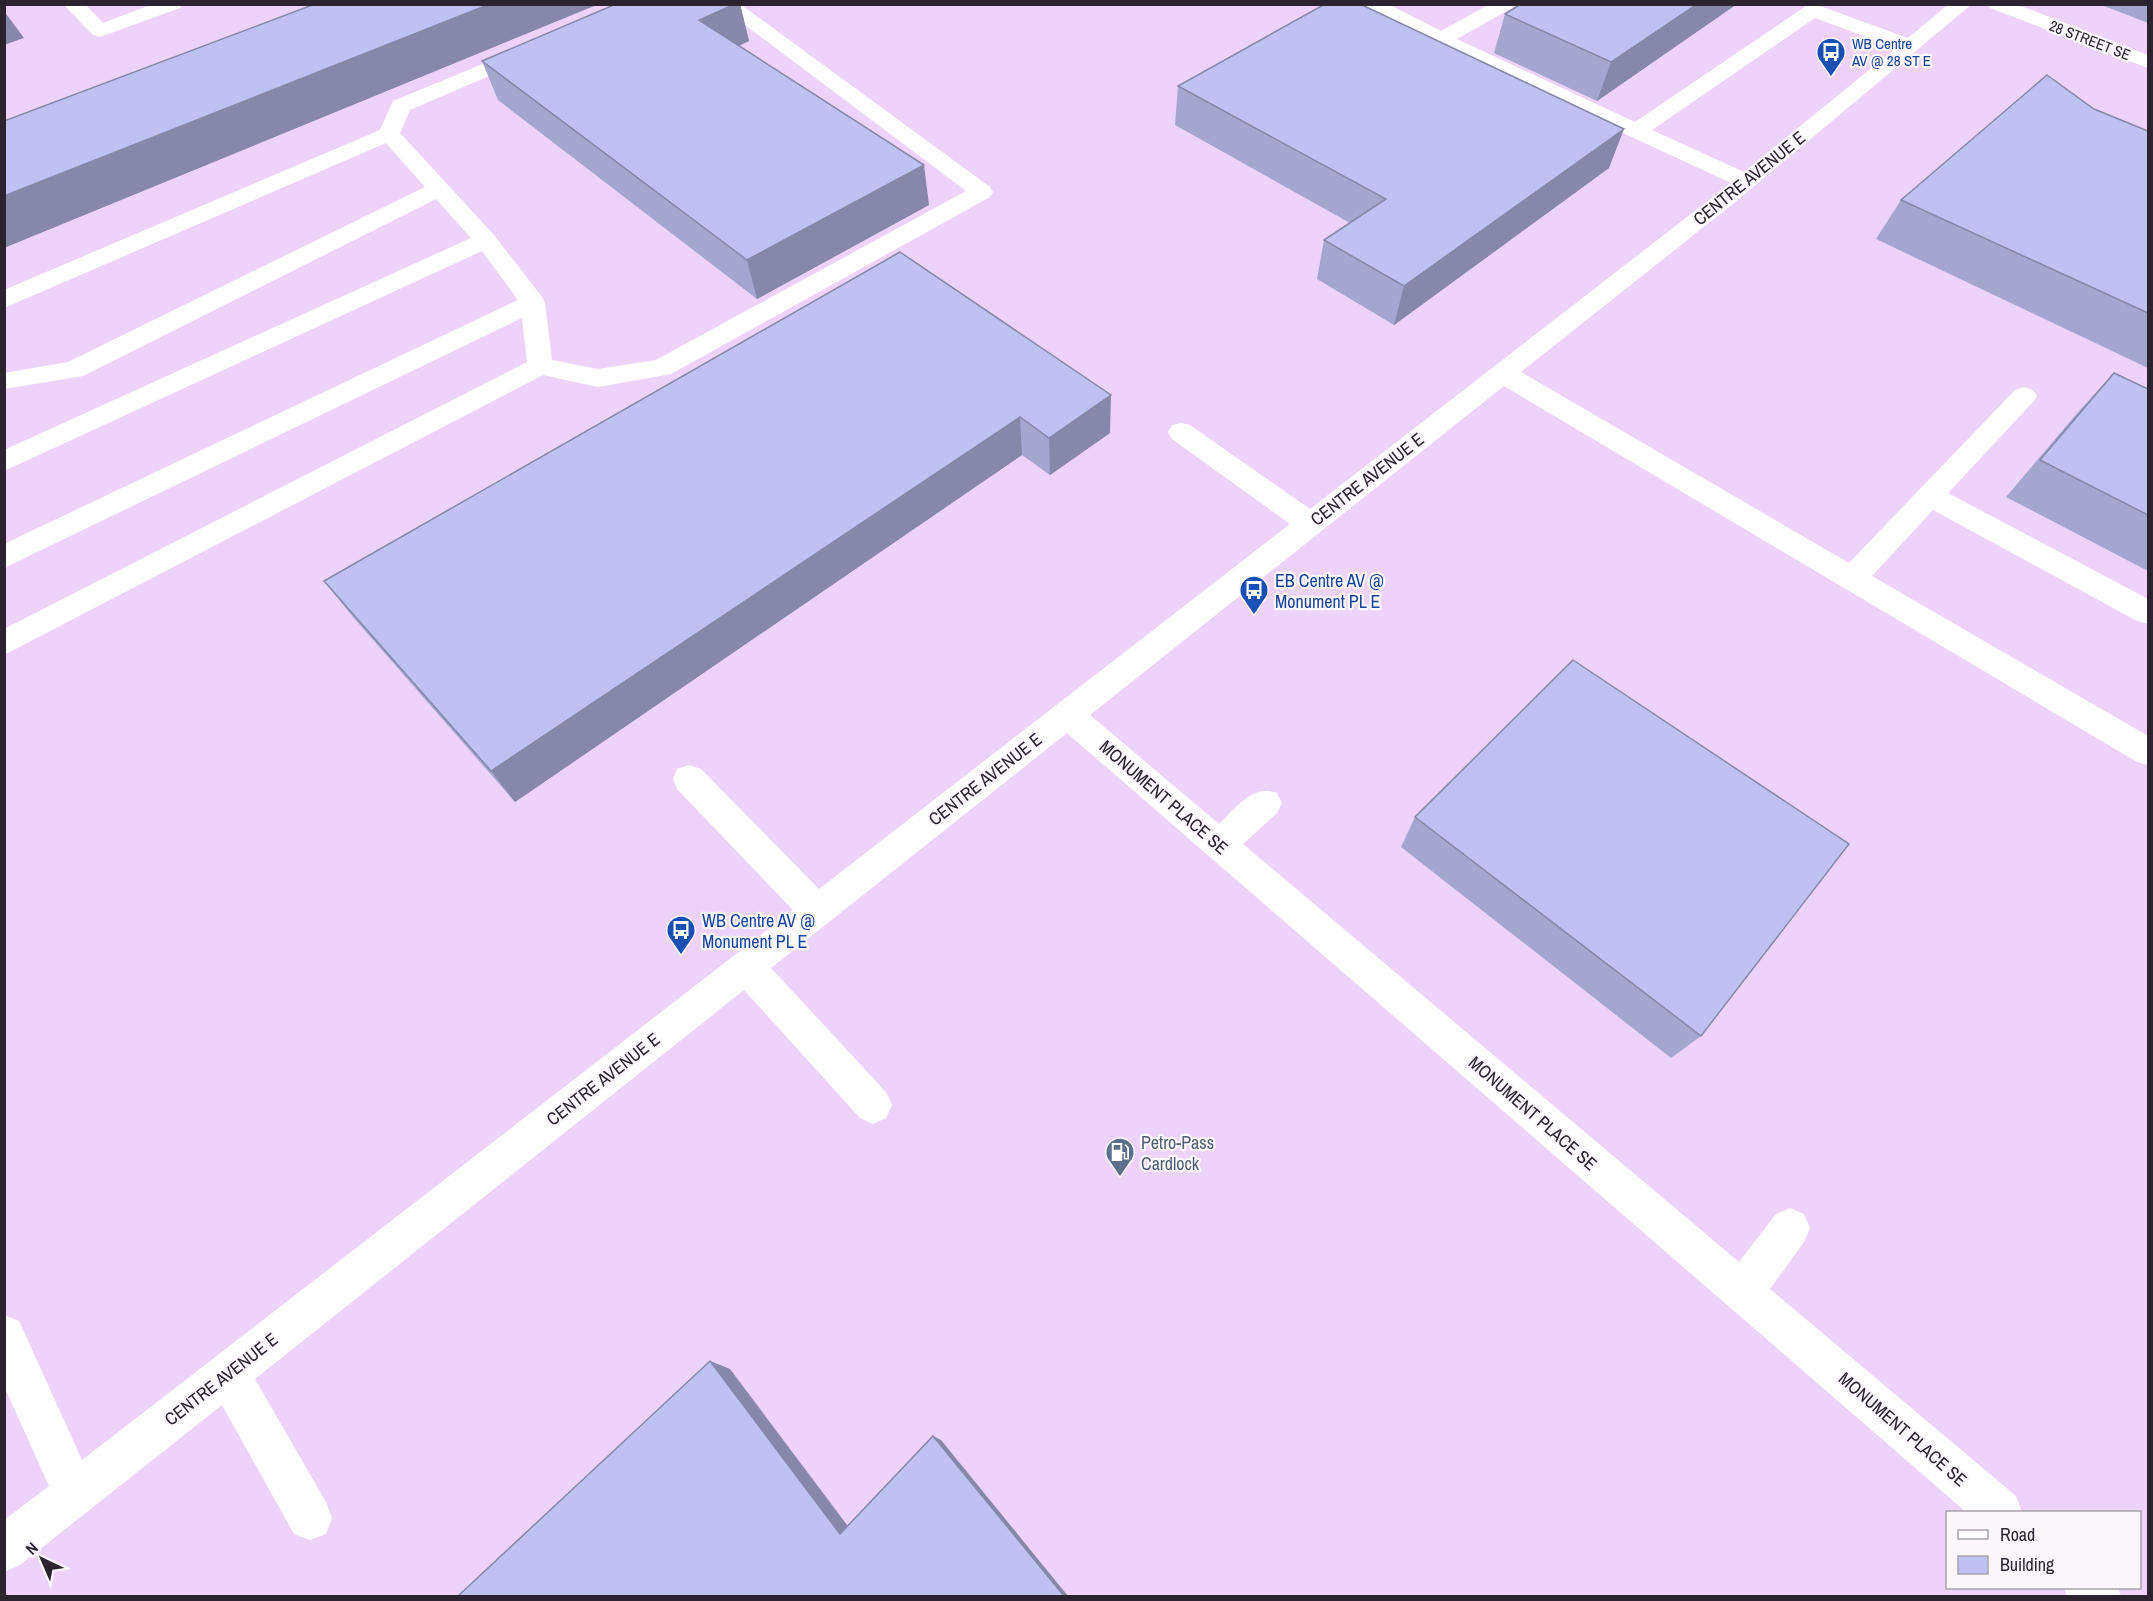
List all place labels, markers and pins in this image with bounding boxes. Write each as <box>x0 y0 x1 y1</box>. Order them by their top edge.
place label: WB Centre AV @ 28 ST E <box>1851 33 1931 71</box>
bus stop icon: WB Centre AV @ 28 ST E <box>1815 36 1847 78</box>
place label: EB Centre AV @ Monument PL E <box>1275 568 1384 614</box>
bus stop icon: EB Centre AV @ Monument PL E <box>1238 574 1270 616</box>
place label: WB Centre AV @ Monument PL E <box>702 908 815 954</box>
bus stop icon: WB Centre AV @ Monument PL E <box>665 914 697 956</box>
place label: Petro-Pass Cardlock <box>1141 1130 1214 1176</box>
fuel station icon: Petro-Pass Cardlock <box>1104 1136 1136 1178</box>

